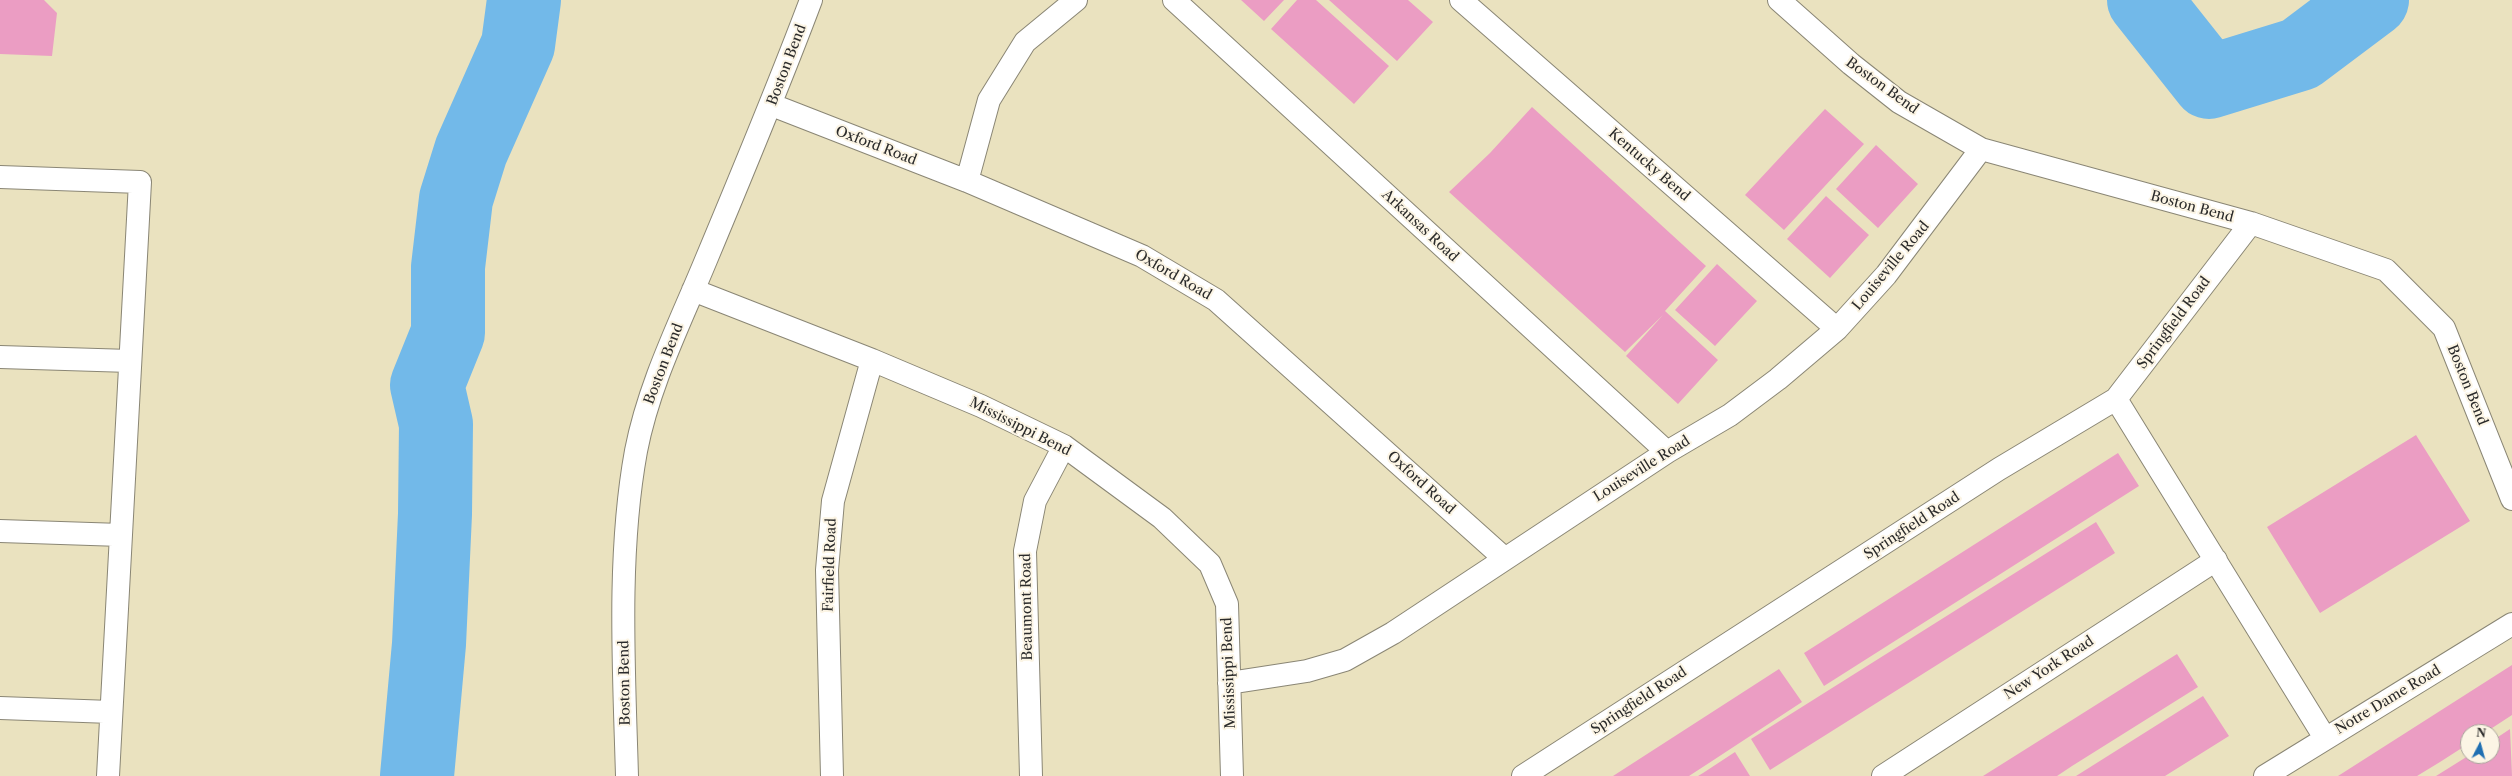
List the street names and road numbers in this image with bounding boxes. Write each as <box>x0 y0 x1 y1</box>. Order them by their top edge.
street label: Boston Bend <box>764 22 810 108</box>
street label: Boston Bend <box>1843 54 1921 118</box>
street label: Oxford Road <box>833 123 919 169</box>
street label: Kentucky Bend <box>1605 125 1693 205</box>
street label: Arkansas Road <box>1378 186 1462 266</box>
street label: Boston Bend <box>2149 188 2235 226</box>
street label: Louiseville Road <box>1849 218 1933 314</box>
street label: Oxford Road <box>1132 246 1214 304</box>
street label: Springfield Road <box>2134 274 2214 372</box>
street label: Boston Bend <box>641 321 687 407</box>
street label: Boston Bend <box>2443 342 2491 428</box>
street label: Mississippi Bend <box>967 394 1073 460</box>
street label: Louiseville Road <box>1591 433 1693 505</box>
street label: Oxford Road <box>1384 448 1458 518</box>
street label: Springfield Road <box>1861 489 1963 563</box>
street label: Fairfield Road <box>820 518 840 612</box>
street label: Beaumont Road <box>1018 553 1036 661</box>
street label: Mississippi Bend <box>1219 617 1239 729</box>
street label: New York Road <box>2001 633 2097 703</box>
street label: Boston Bend <box>616 640 634 726</box>
street label: Notre Dame Road <box>2332 662 2444 738</box>
street label: Springfield Road <box>1588 664 1690 738</box>

